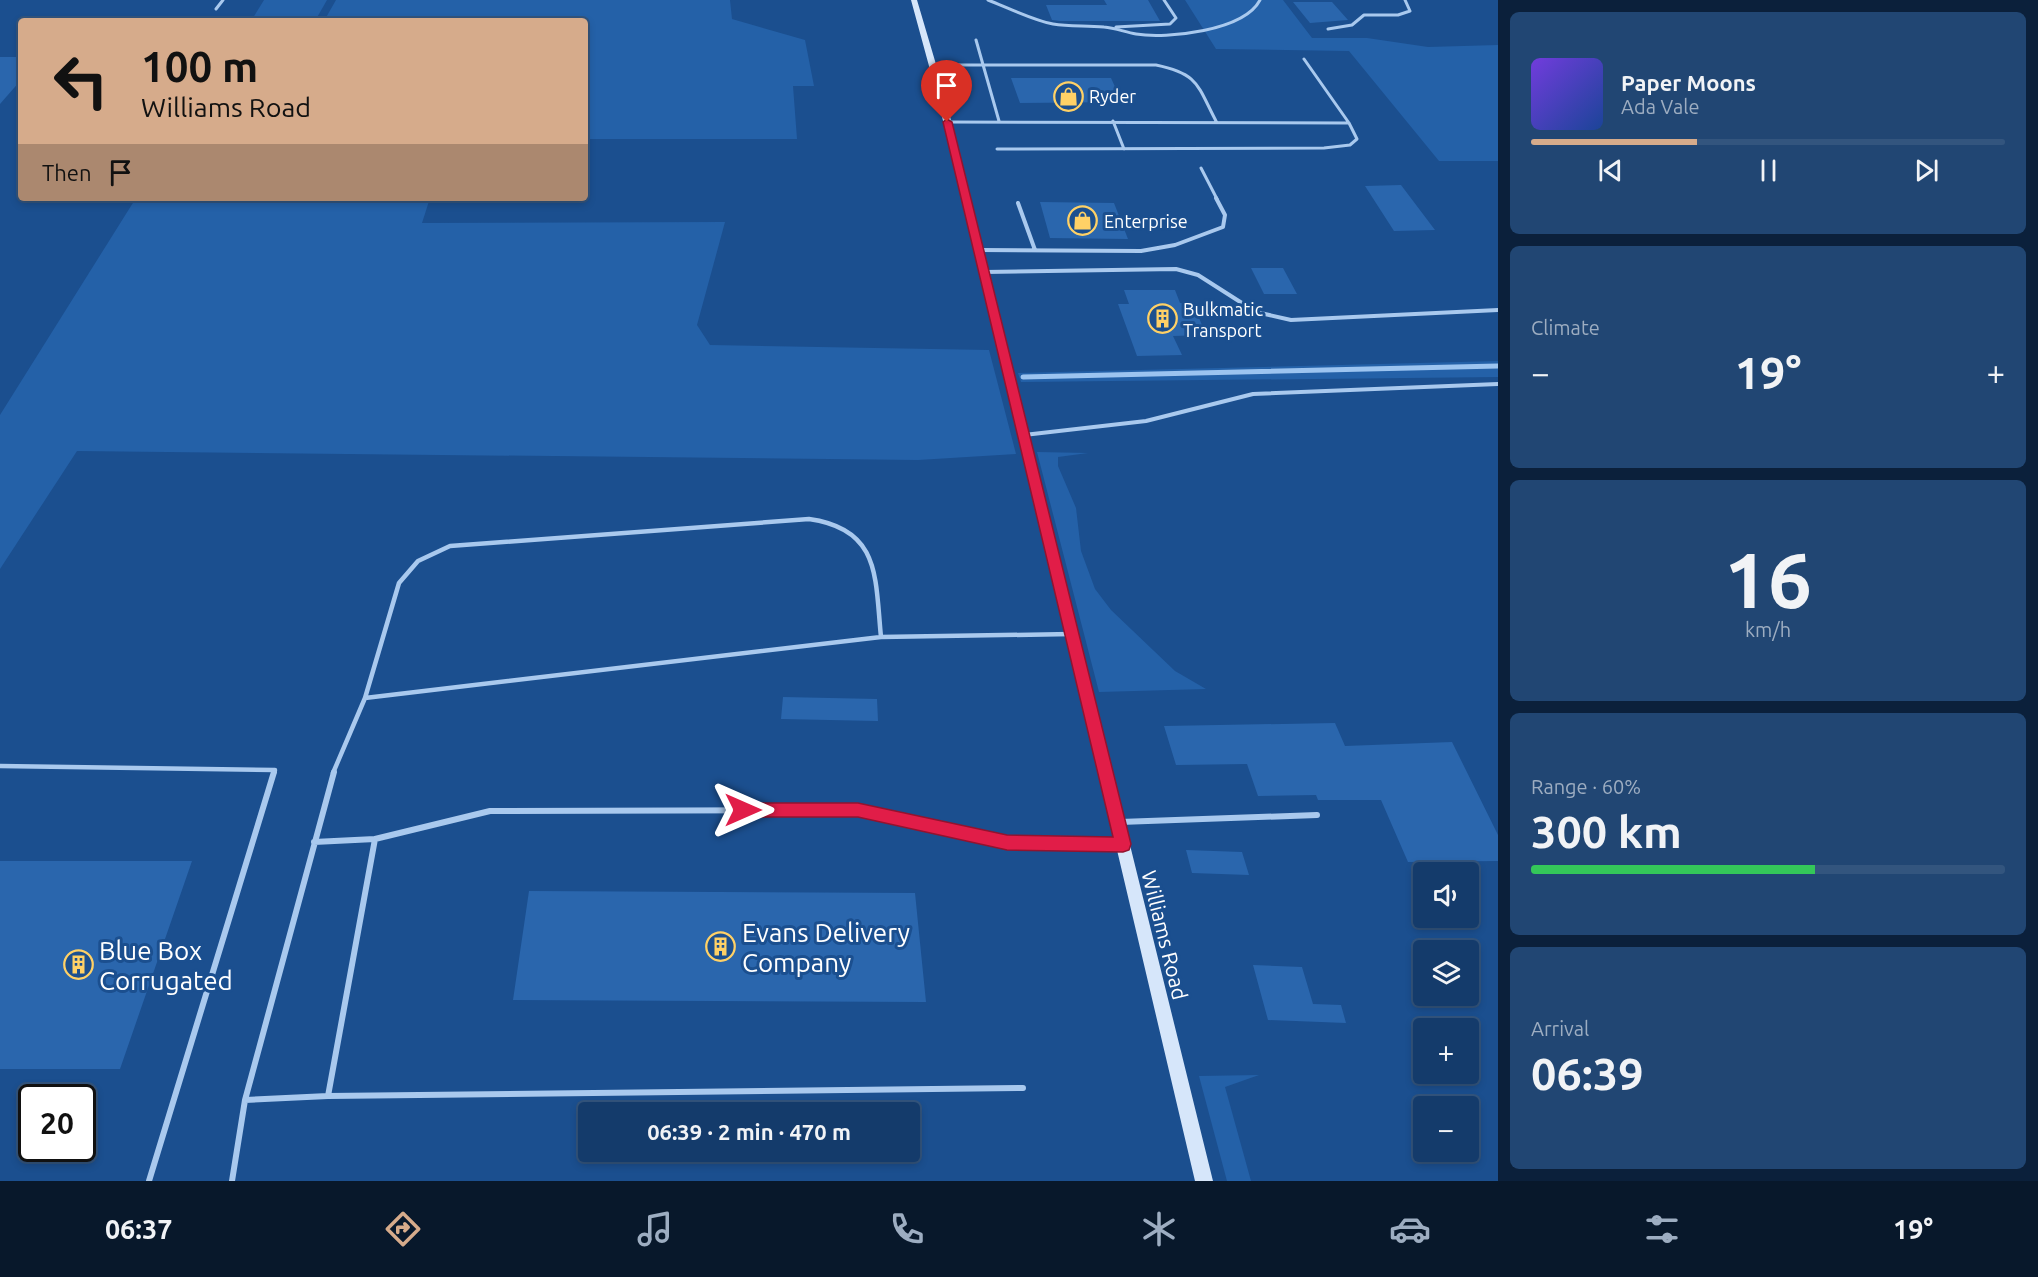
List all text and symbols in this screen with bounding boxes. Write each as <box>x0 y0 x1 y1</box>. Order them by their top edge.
icon: left <box>42 42 120 120</box>
text: 100 m <box>141 43 258 90</box>
pin <box>921 60 972 122</box>
icon: arrive <box>930 69 963 102</box>
text: Paper Moons <box>1621 70 1756 95</box>
shop icon: Ryder <box>1052 80 1084 112</box>
place label: Ryder <box>1089 86 1136 106</box>
text: Williams Road <box>141 92 311 122</box>
text: Ada Vale <box>1621 95 1699 118</box>
icon: previous <box>1594 154 1627 187</box>
icon: pause <box>1752 154 1785 187</box>
icon: next <box>1910 154 1943 187</box>
icon: arrive <box>104 156 137 189</box>
text: Then <box>42 160 92 185</box>
shop icon: Enterprise <box>1067 205 1099 237</box>
place label: Enterprise <box>1104 211 1188 231</box>
place label: Bulkmatic Transport <box>1183 299 1263 340</box>
building icon: Bulkmatic Transport <box>1146 303 1178 335</box>
text: Climate <box>1531 316 1600 339</box>
text: 19° <box>1735 347 1801 398</box>
text: − <box>1531 354 1550 391</box>
text: + <box>1986 354 2005 391</box>
text: 16 <box>1724 535 1812 623</box>
text: km/h <box>1745 618 1791 641</box>
text: Range · 60% <box>1531 775 1641 798</box>
position arrow <box>711 778 775 842</box>
text: 300 km <box>1531 806 1682 857</box>
map controls <box>1413 862 1479 1162</box>
button: sound <box>1413 862 1479 928</box>
street label: Williams Road <box>1137 868 1193 1002</box>
place label: Evans Delivery Company <box>742 918 910 977</box>
building icon: Evans Delivery Company <box>705 931 737 963</box>
place label: Blue Box Corrugated <box>99 936 233 995</box>
button: layers <box>1413 940 1479 1006</box>
building icon: Blue Box Corrugated <box>62 949 94 981</box>
text: Arrival <box>1531 1017 1589 1040</box>
button: + <box>1413 1018 1479 1084</box>
text: 06:39 <box>1531 1048 1644 1099</box>
speed limit sign: 20 <box>18 1084 96 1162</box>
button: − <box>1413 1096 1479 1162</box>
text: 06:39 · 2 min · 470 m <box>647 1119 851 1144</box>
icon: directions <box>382 1208 424 1250</box>
icon: music <box>634 1208 676 1250</box>
icon: phone <box>886 1208 928 1250</box>
icon: climate <box>1138 1208 1180 1250</box>
icon: car <box>1389 1208 1431 1250</box>
icon: filters <box>1641 1208 1683 1250</box>
text: 06:37 <box>105 1214 172 1244</box>
text: 19° <box>1893 1214 1933 1244</box>

